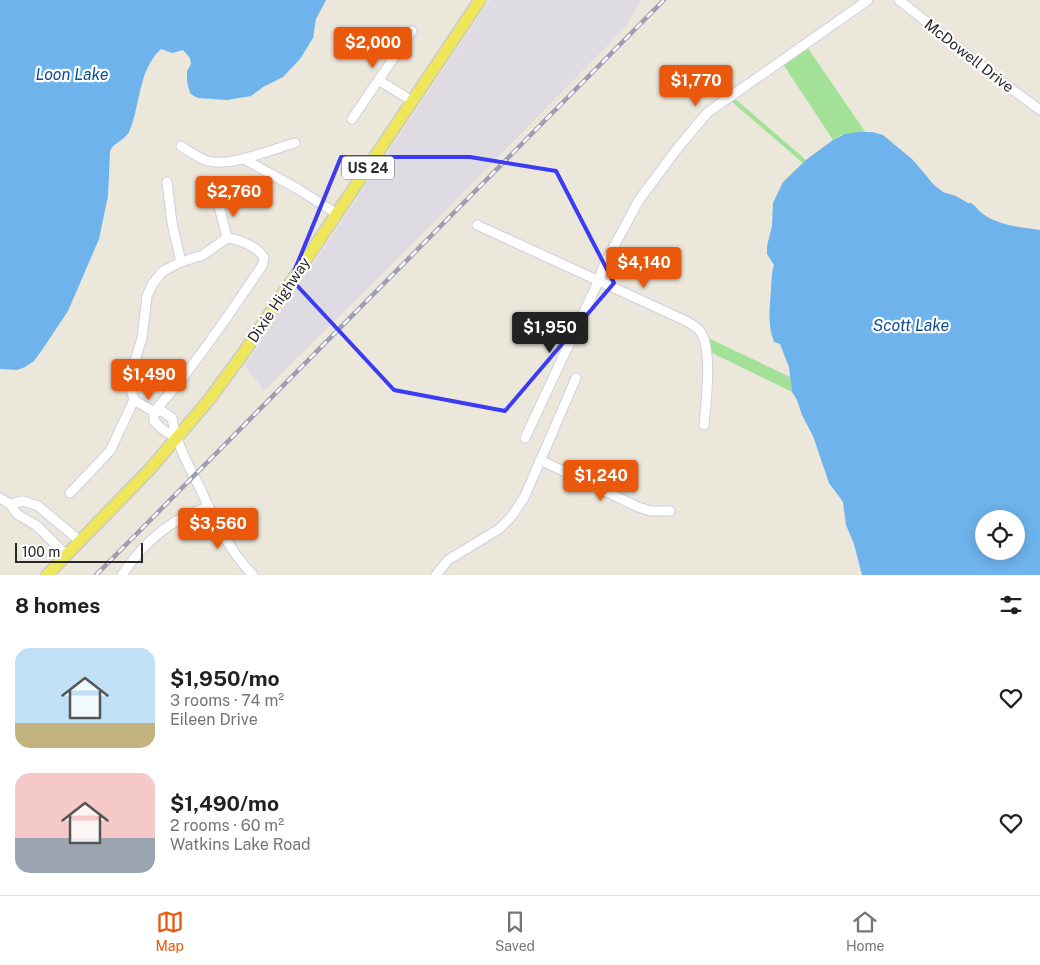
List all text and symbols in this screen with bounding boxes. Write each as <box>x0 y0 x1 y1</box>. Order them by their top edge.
street label: McDowell Drive <box>921 16 1017 96</box>
pin: $2,000 <box>332 27 414 69</box>
text: $2,000 <box>345 33 401 52</box>
pin: $1,770 <box>655 64 737 107</box>
water label: Loon Lake <box>36 65 109 84</box>
text: $1,770 <box>670 71 722 90</box>
road number: US 24 <box>342 156 394 180</box>
pin: $2,760 <box>193 176 275 218</box>
text: $2,760 <box>207 182 261 201</box>
pin: $4,140 <box>603 246 685 289</box>
text: $4,140 <box>617 253 671 272</box>
street label: Dixie Highway <box>244 254 313 345</box>
pin: $1,950 <box>509 312 591 354</box>
water label: Scott Lake <box>873 316 949 335</box>
text: $1,950 <box>523 318 577 337</box>
pin: $1,490 <box>108 358 190 401</box>
text: $1,490 <box>122 365 176 384</box>
pin: $1,240 <box>560 460 642 502</box>
text: $1,240 <box>574 466 628 485</box>
pin: $3,560 <box>177 508 259 550</box>
map controls <box>975 510 1025 560</box>
button: locate <box>975 510 1025 560</box>
text: $3,560 <box>189 514 247 533</box>
scale bar <box>15 540 142 563</box>
text: 100 m <box>22 544 60 560</box>
icon: filters <box>997 591 1025 619</box>
text: 8 homes <box>15 593 100 618</box>
text: $1,950/mo <box>170 666 280 691</box>
icon: home <box>55 668 115 728</box>
icon: heart <box>997 684 1025 712</box>
text: 3 rooms · 74 m² <box>170 691 284 710</box>
text: Eileen Drive <box>170 710 258 729</box>
text: $1,490/mo <box>170 791 279 816</box>
icon: home <box>55 793 115 853</box>
icon: heart <box>997 809 1025 837</box>
text: 2 rooms · 60 m² <box>170 816 284 835</box>
text: Watkins Lake Road <box>170 835 311 854</box>
tab: Map <box>155 908 184 954</box>
tab: Saved <box>495 908 535 954</box>
tab: Home <box>846 908 885 954</box>

